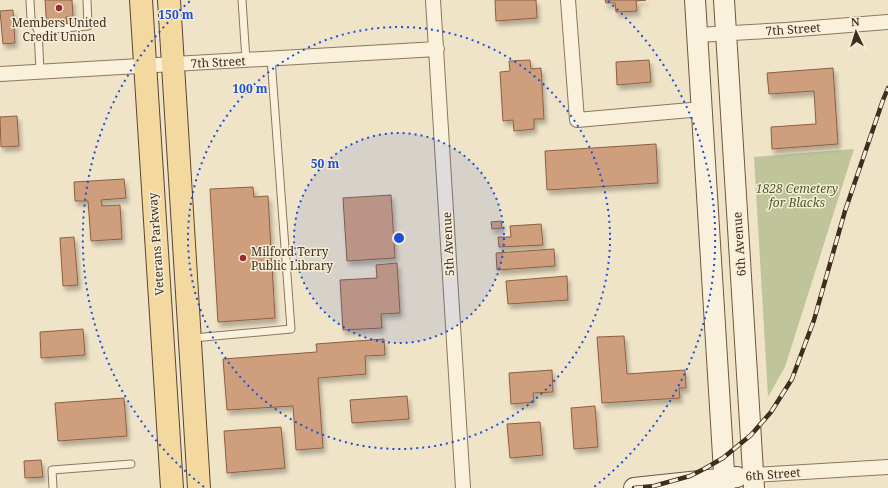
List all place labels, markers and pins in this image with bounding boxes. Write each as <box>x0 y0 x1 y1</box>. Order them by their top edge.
marker: Members United Credit Union <box>54 3 64 13</box>
place label: Members United Credit Union <box>11 14 107 45</box>
centre of rings <box>392 231 406 245</box>
place label: Milford Terry Public Library <box>251 243 333 274</box>
marker: Milford Terry Public Library <box>238 253 248 263</box>

